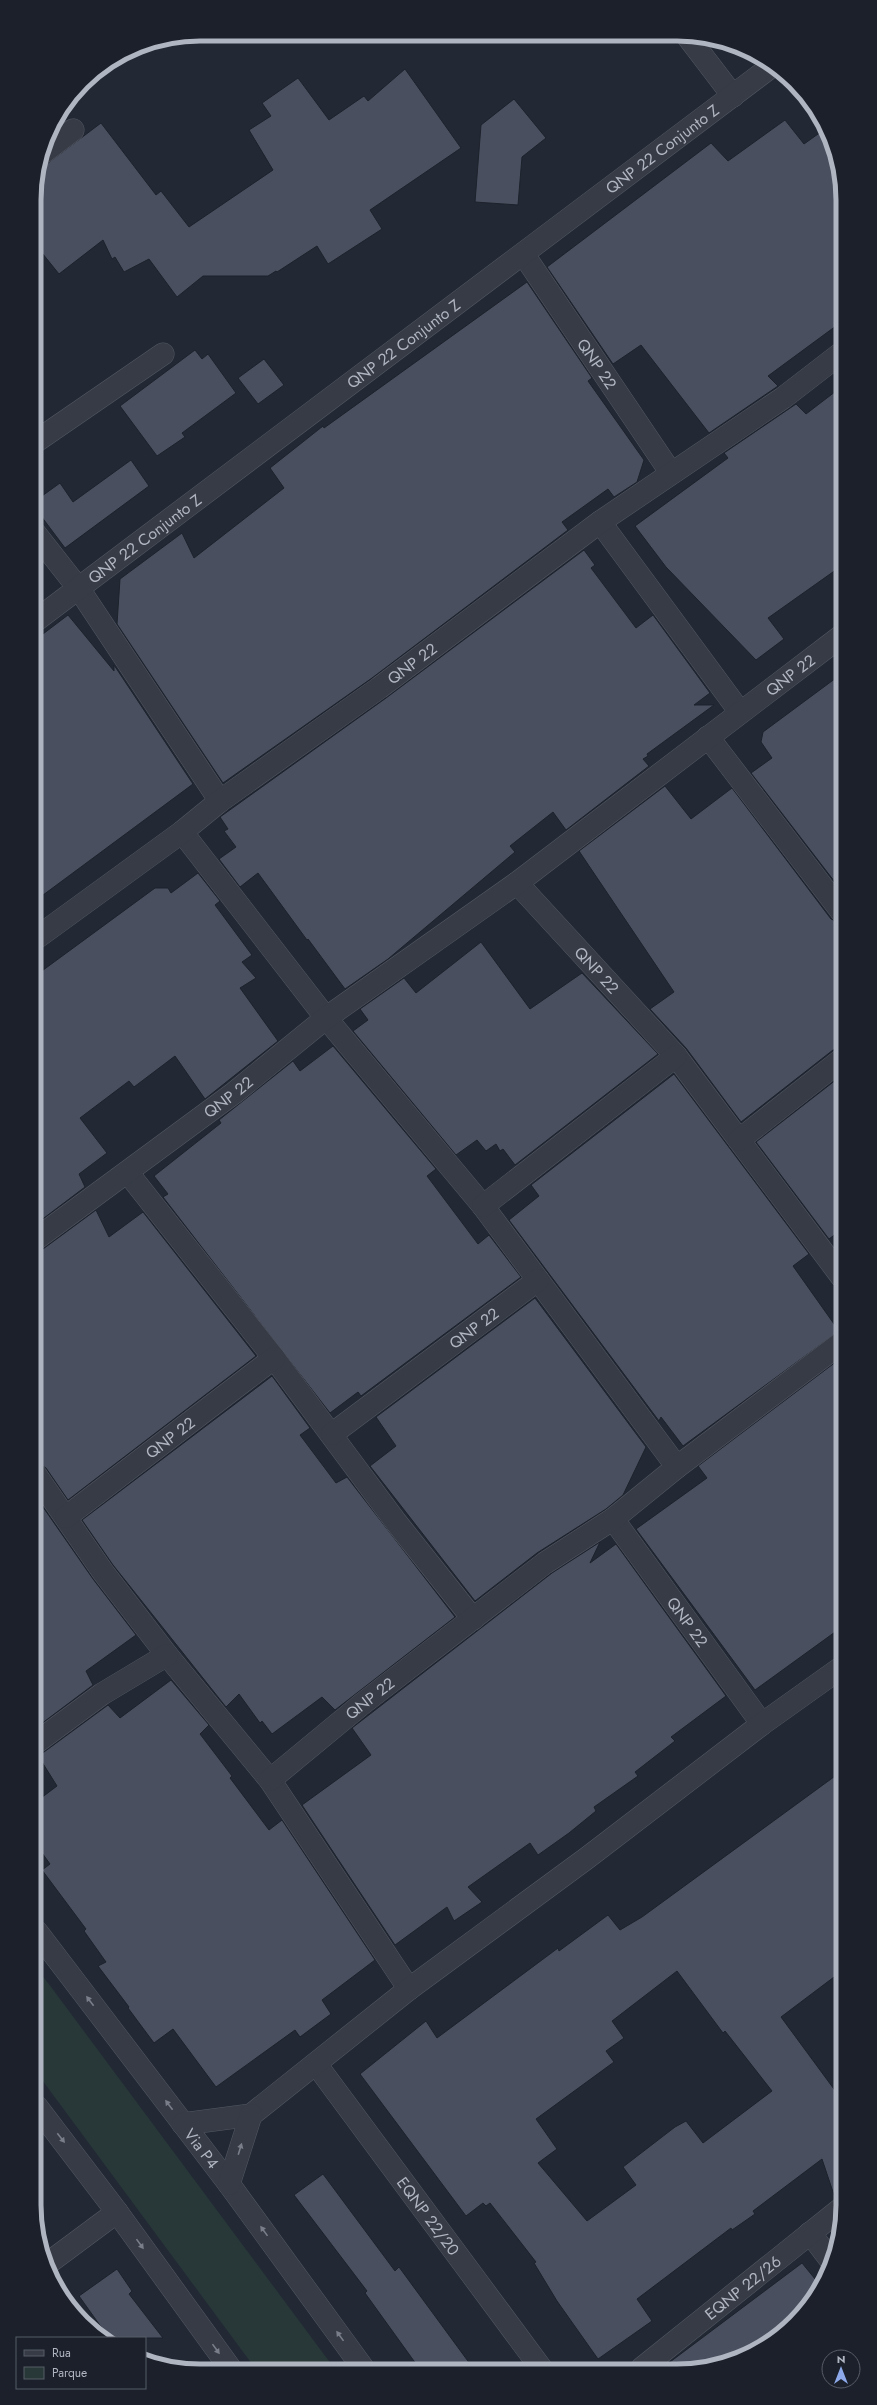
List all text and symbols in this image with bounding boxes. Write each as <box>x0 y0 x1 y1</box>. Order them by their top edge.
street label: QNP 22 Conjunto Z <box>601 98 724 199</box>
street label: QNP 22 Conjunto Z <box>342 293 465 394</box>
street label: QNP 22 <box>572 334 623 394</box>
street label: QNP 22 Conjunto Z <box>83 488 206 589</box>
street label: QNP 22 <box>382 637 441 690</box>
street label: QNP 22 <box>761 649 820 701</box>
street label: QNP 22 <box>569 941 625 999</box>
street label: QNP 22 <box>199 1071 258 1123</box>
street label: QNP 22 <box>444 1302 503 1354</box>
street label: QNP 22 <box>141 1411 200 1464</box>
street label: QNP 22 <box>662 1592 714 1651</box>
street label: QNP 22 <box>340 1672 399 1725</box>
one-way arrow <box>85 1996 94 2007</box>
one-way arrow <box>164 2099 173 2110</box>
street label: Via P4 <box>179 2123 225 2173</box>
one-way arrow <box>56 2133 65 2144</box>
one-way arrow <box>237 2143 243 2155</box>
street label: EQNP 22/20 <box>392 2172 465 2260</box>
one-way arrow <box>260 2226 268 2236</box>
one-way arrow <box>136 2238 144 2249</box>
street label: EQNP 22/26 <box>699 2250 786 2325</box>
one-way arrow <box>336 2331 344 2342</box>
legend <box>16 2337 146 2389</box>
text: Rua <box>52 2344 71 2362</box>
one-way arrow <box>212 2344 220 2354</box>
north arrow <box>821 2349 861 2389</box>
text: N <box>837 2351 845 2367</box>
text: Parque <box>52 2364 87 2382</box>

